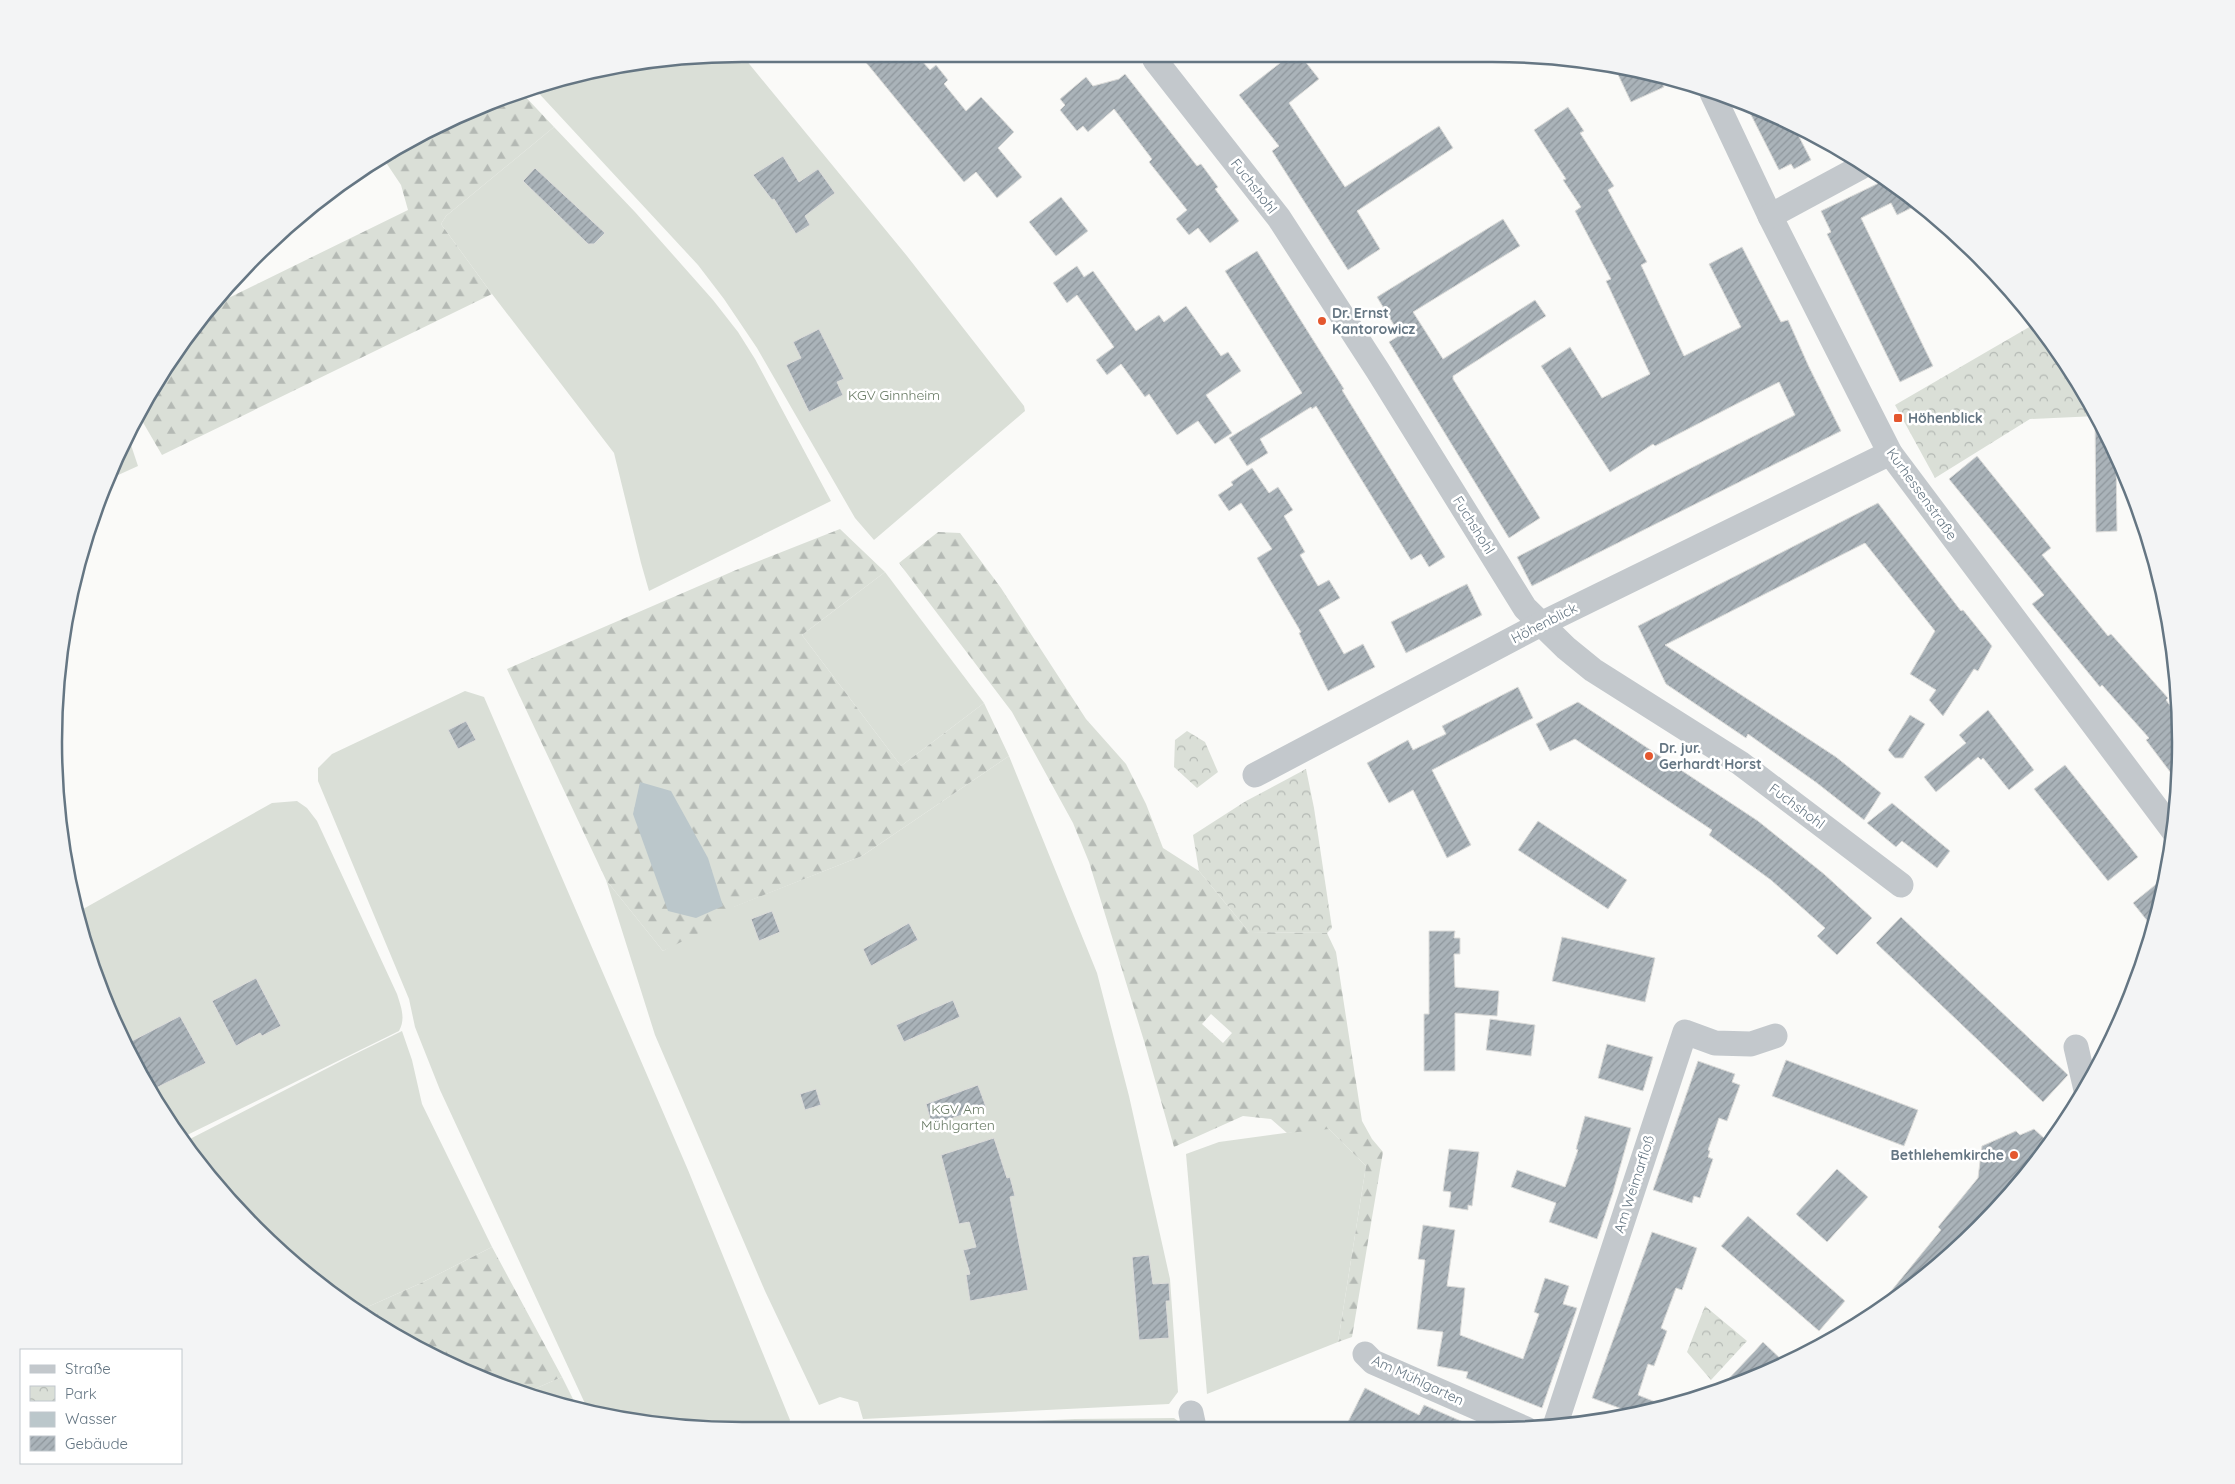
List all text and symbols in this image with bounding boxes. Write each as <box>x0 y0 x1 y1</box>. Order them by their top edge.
street label: Fuchshohl <box>1227 155 1281 217</box>
place label: Dr. Ernst Kantorowicz <box>1332 304 1416 338</box>
marker: Dr. Ernst Kantorowicz <box>1316 315 1328 327</box>
park label: KGV Ginnheim <box>848 386 940 404</box>
place label: Höhenblick <box>1908 409 1983 427</box>
marker: Höhenblick <box>1892 412 1904 424</box>
street label: Kurhessenstraße <box>1883 445 1961 543</box>
street label: Fuchshohl <box>1449 493 1499 557</box>
street label: Höhenblick <box>1508 599 1580 647</box>
place label: Dr. jur. Gerhardt Horst <box>1659 739 1762 773</box>
marker: Dr. jur. Gerhardt Horst <box>1643 750 1655 762</box>
street label: Fuchshohl <box>1766 779 1828 833</box>
park label: KGV Am Mühlgarten <box>921 1100 995 1134</box>
street label: Am Weimarfloß <box>1610 1133 1658 1235</box>
place label: Bethlehemkirche <box>1891 1146 2004 1164</box>
marker: Bethlehemkirche <box>2008 1149 2020 1161</box>
legend <box>20 1349 182 1464</box>
street label: Am Mühlgarten <box>1369 1351 1467 1409</box>
text: Straße <box>65 1359 111 1378</box>
text: Park <box>65 1384 97 1403</box>
text: Wasser <box>65 1409 117 1428</box>
text: Gebäude <box>65 1434 128 1453</box>

